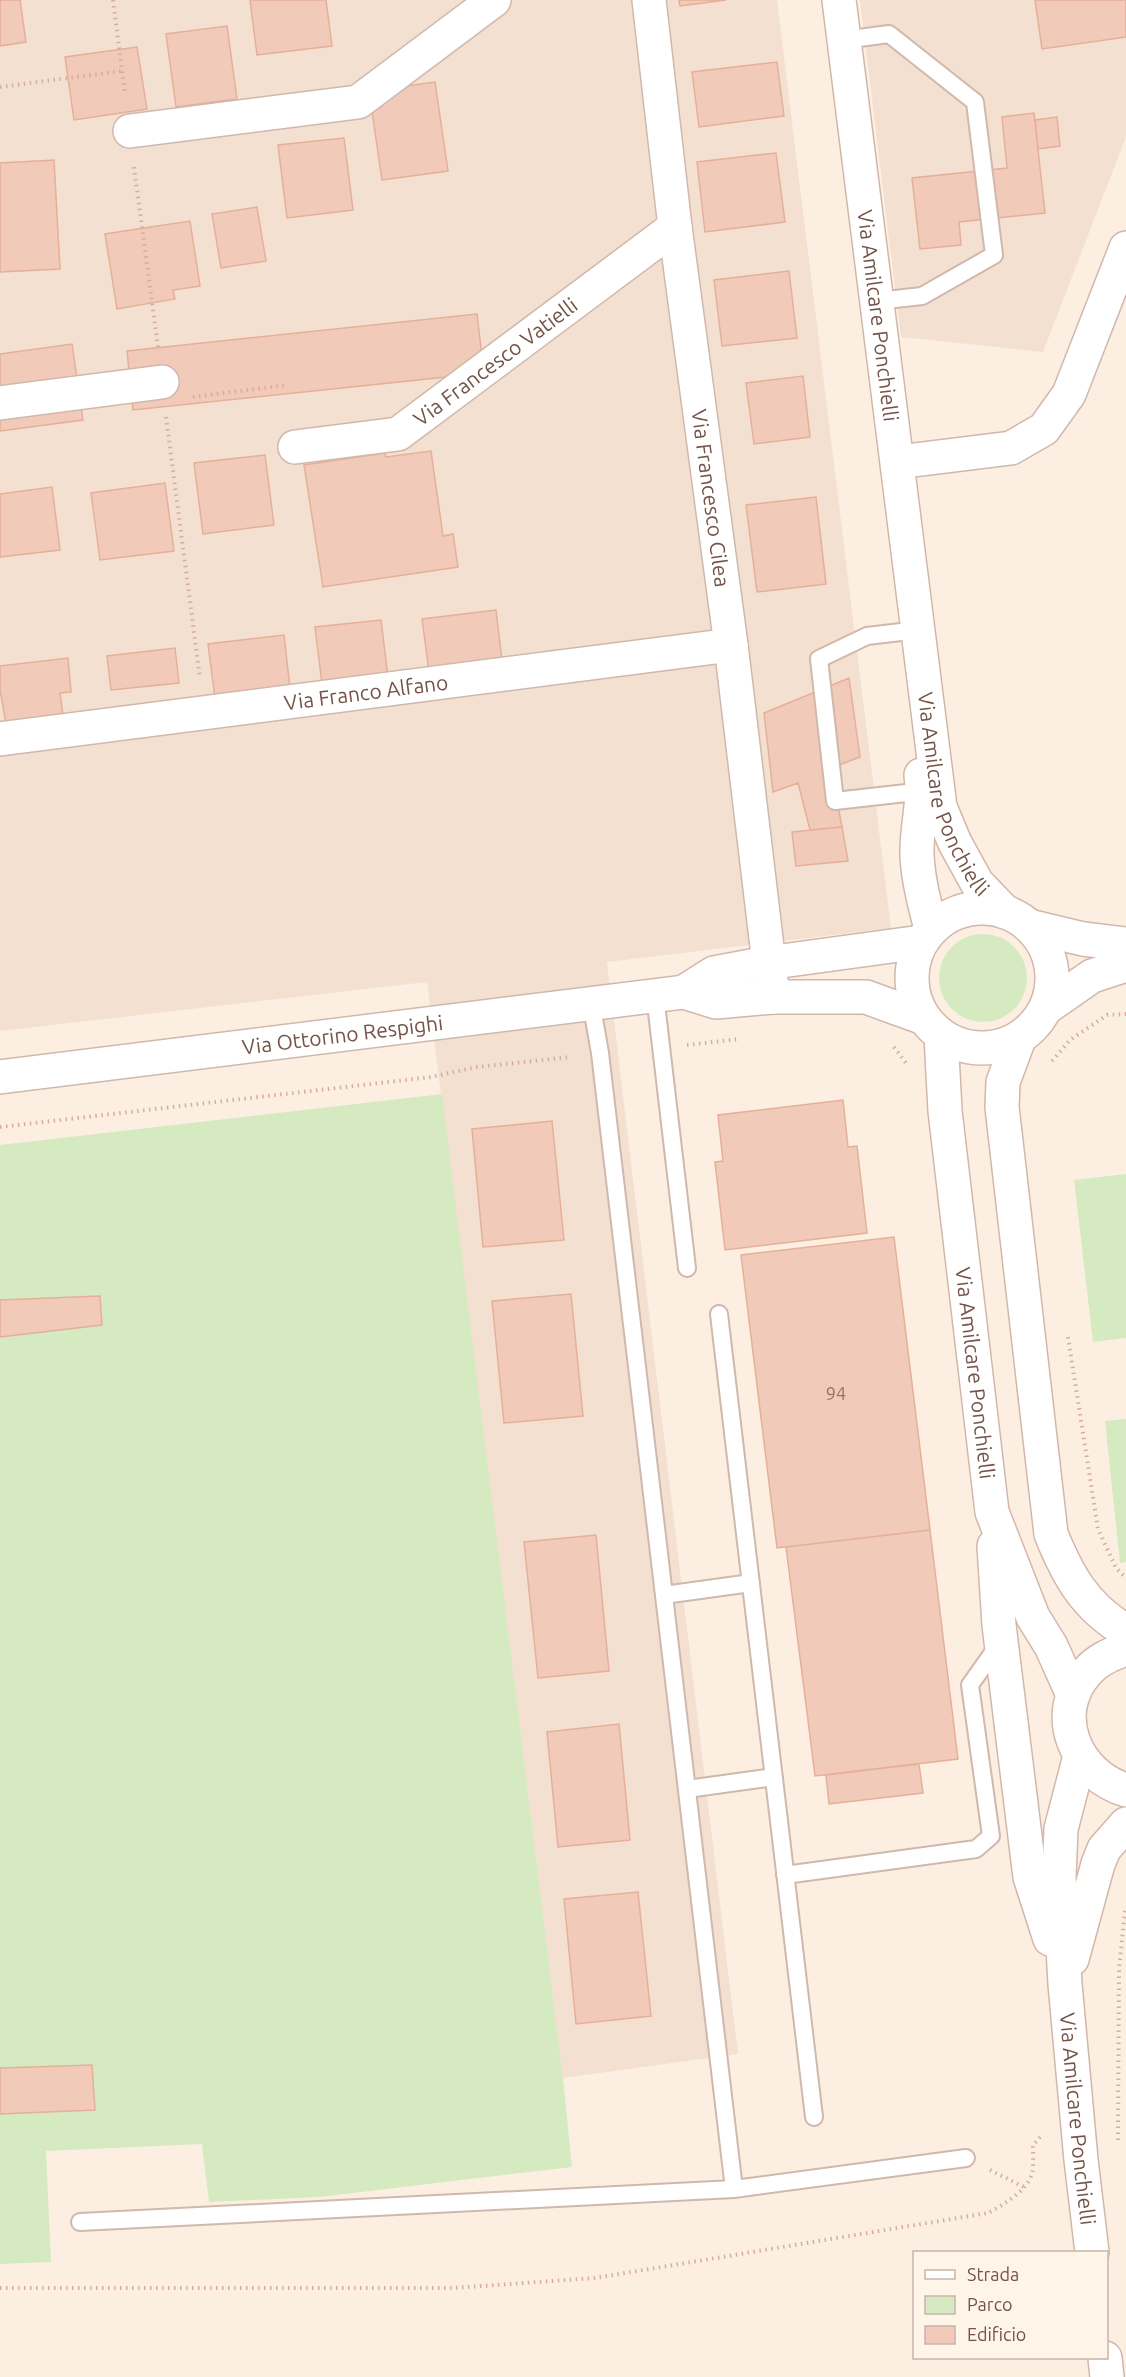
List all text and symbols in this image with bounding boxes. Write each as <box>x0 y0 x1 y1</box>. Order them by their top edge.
street label: Via Amilcare Ponchielli <box>853 208 904 423</box>
street label: Via Francesco Vatielli <box>408 292 582 430</box>
street label: Via Francesco Cilea <box>688 408 735 589</box>
street label: Via Franco Alfano <box>283 669 449 714</box>
street label: Via Amilcare Ponchielli <box>914 690 994 900</box>
street label: Via Ottorino Respighi <box>240 1010 444 1059</box>
street label: Via Amilcare Ponchielli <box>951 1266 1000 1480</box>
house number: 94 <box>826 1383 846 1403</box>
street label: Via Amilcare Ponchielli <box>1056 2012 1101 2226</box>
legend <box>913 2251 1108 2359</box>
text: Strada <box>967 2264 1019 2284</box>
text: Parco <box>967 2294 1013 2314</box>
text: Edificio <box>967 2324 1026 2344</box>

